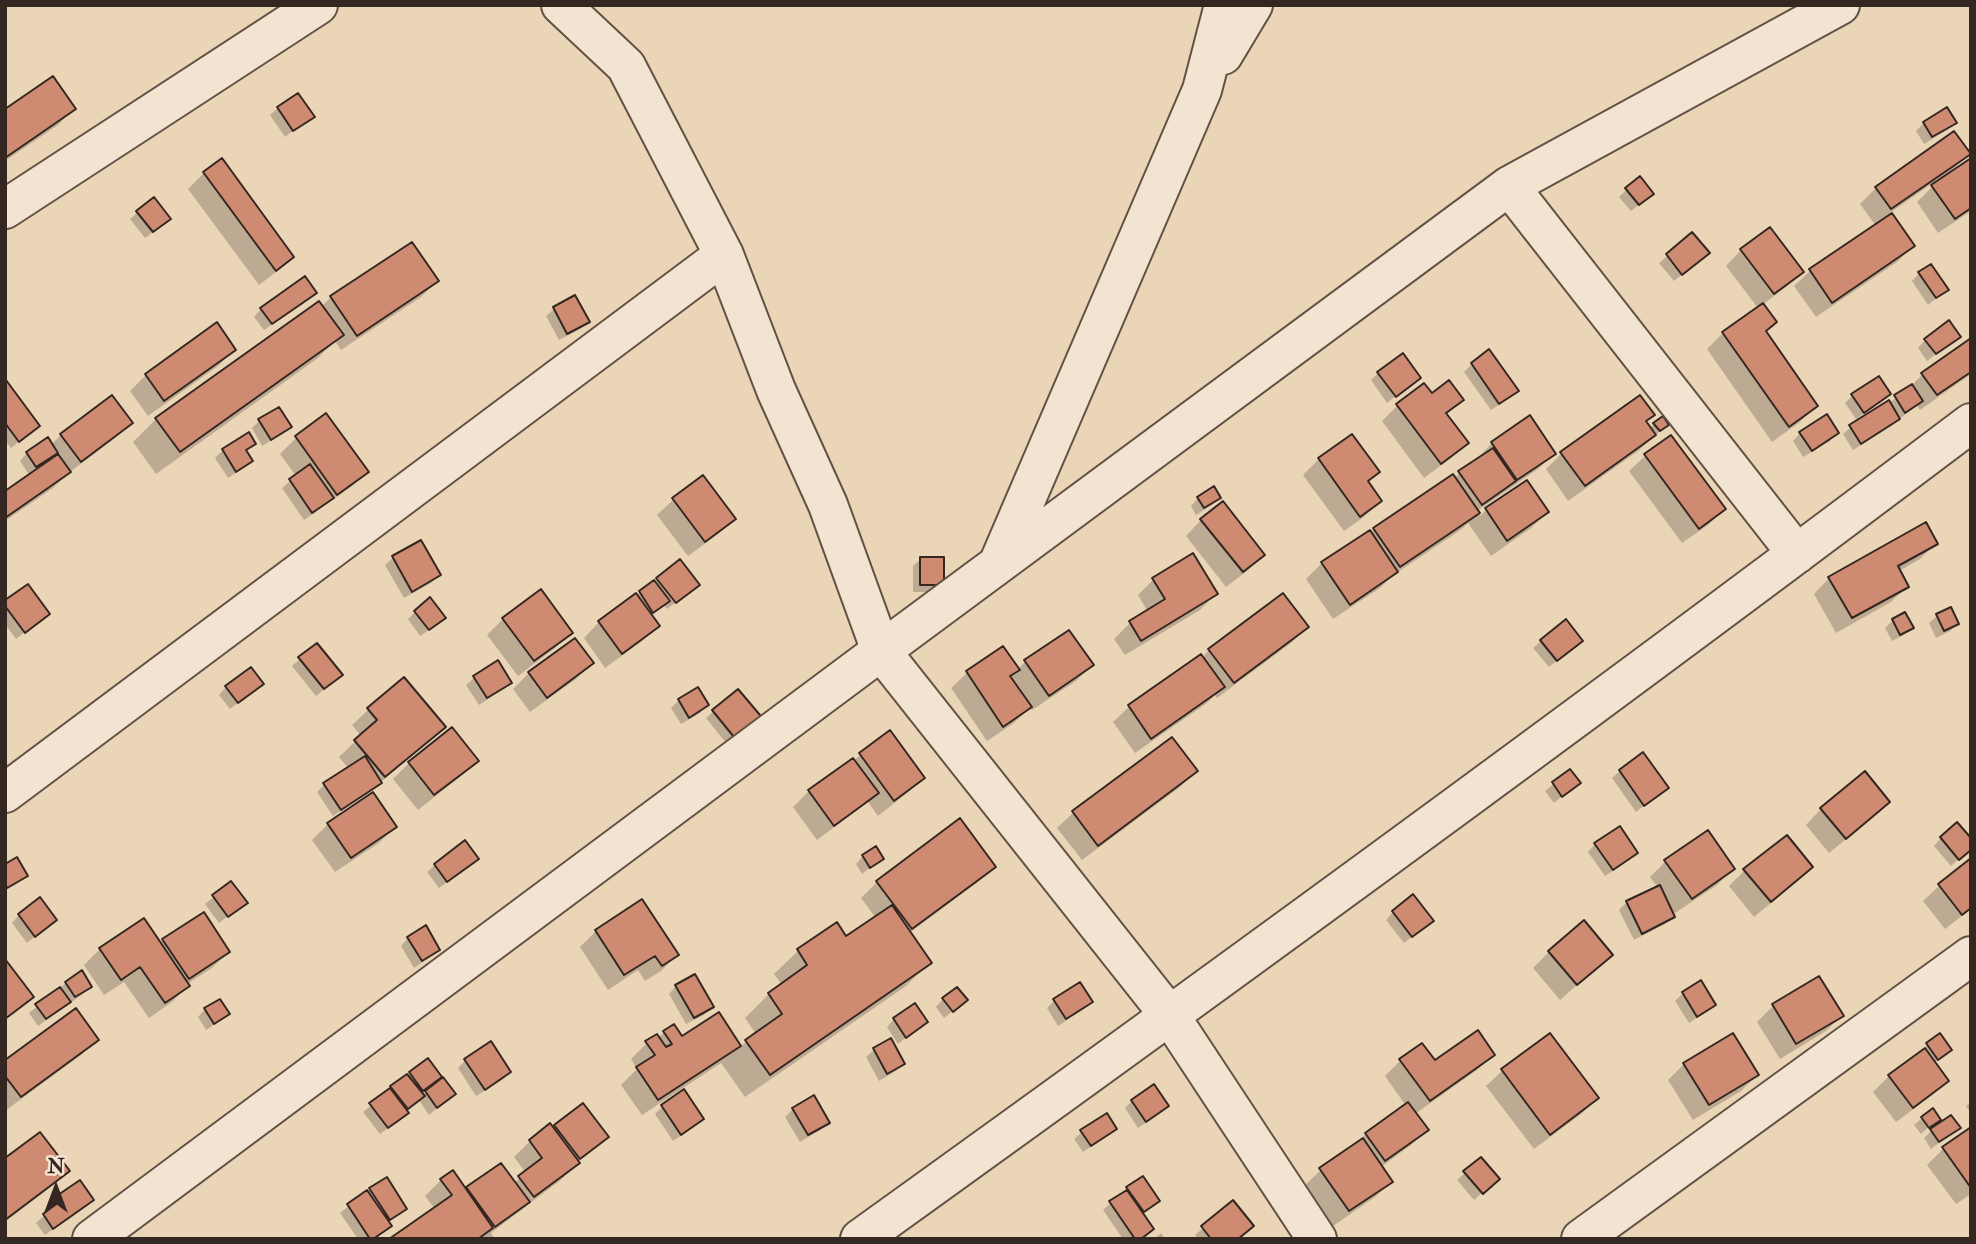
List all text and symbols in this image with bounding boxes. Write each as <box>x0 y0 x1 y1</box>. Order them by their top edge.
north arrow <box>21 1153 91 1223</box>
text: N <box>47 1155 65 1179</box>

